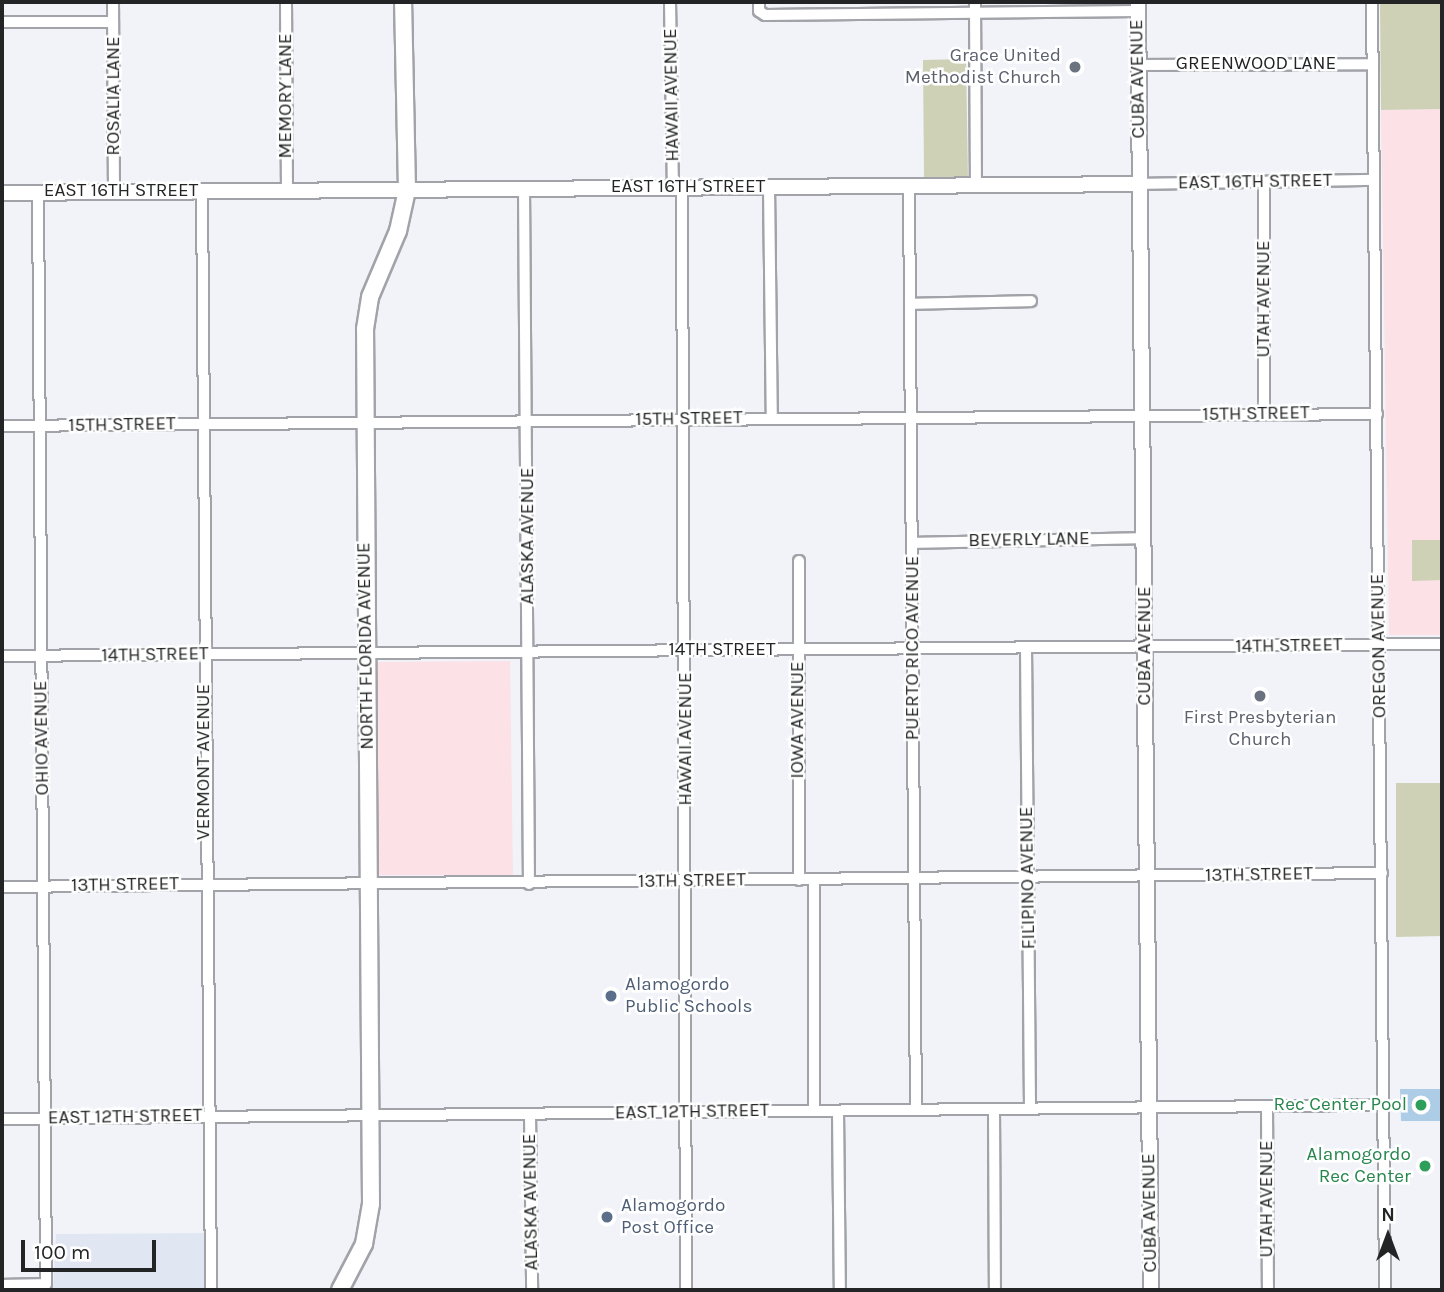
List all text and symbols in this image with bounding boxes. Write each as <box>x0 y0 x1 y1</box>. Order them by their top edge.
street label: CUBA AVENUE <box>1126 19 1150 139</box>
street label: HAWAII AVENUE <box>659 28 685 162</box>
street label: MEMORY LANE <box>275 33 297 159</box>
street label: ROSALIA LANE <box>103 36 125 156</box>
place label: Grace United Methodist Church <box>905 45 1061 89</box>
street label: GREENWOOD LANE <box>1176 53 1336 75</box>
marker: Grace United Methodist Church <box>1067 59 1083 75</box>
street label: EAST 16TH STREET <box>1178 169 1332 195</box>
street label: EAST 16TH STREET <box>611 176 765 198</box>
street label: EAST 16TH STREET <box>44 180 198 202</box>
street label: UTAH AVENUE <box>1253 240 1275 358</box>
street label: 15TH STREET <box>1202 402 1310 426</box>
street label: 15TH STREET <box>635 407 743 431</box>
street label: 15TH STREET <box>68 413 176 437</box>
street label: ALASKA AVENUE <box>517 468 539 604</box>
street label: BEVERLY LANE <box>968 528 1090 552</box>
street label: NORTH FLORIDA AVENUE <box>353 542 379 750</box>
street label: PUERTO RICO AVENUE <box>902 556 924 740</box>
street label: OREGON AVENUE <box>1366 574 1392 718</box>
street label: CUBA AVENUE <box>1134 586 1156 706</box>
street label: 14TH STREET <box>1235 634 1343 658</box>
street label: 14TH STREET <box>668 639 776 661</box>
street label: 14TH STREET <box>101 643 209 667</box>
street label: IOWA AVENUE <box>787 661 809 779</box>
street label: HAWAII AVENUE <box>675 672 697 806</box>
street label: OHIO AVENUE <box>30 680 54 796</box>
street label: VERMONT AVENUE <box>193 684 215 840</box>
marker: First Presbyterian Church <box>1252 688 1268 704</box>
place label: First Presbyterian Church <box>1184 707 1336 751</box>
street label: FILIPINO AVENUE <box>1015 806 1041 950</box>
street label: 13TH STREET <box>1205 863 1313 887</box>
street label: 13TH STREET <box>638 869 746 893</box>
street label: 13TH STREET <box>71 873 179 897</box>
place label: Alamogordo Public Schools <box>625 974 752 1018</box>
marker: Alamogordo Public Schools <box>603 988 619 1004</box>
place label: Rec Center Pool <box>1274 1094 1407 1116</box>
marker: Rec Center Pool <box>1413 1097 1429 1113</box>
street label: EAST 12TH STREET <box>615 1099 769 1125</box>
street label: EAST 12TH STREET <box>48 1104 202 1130</box>
street label: ALASKA AVENUE <box>518 1133 544 1271</box>
street label: UTAH AVENUE <box>1256 1140 1278 1258</box>
place label: Alamogordo Rec Center <box>1307 1144 1411 1188</box>
street label: CUBA AVENUE <box>1138 1153 1162 1273</box>
marker: Alamogordo Rec Center <box>1417 1158 1433 1174</box>
place label: Alamogordo Post Office <box>621 1195 725 1239</box>
north arrow <box>1353 1201 1423 1271</box>
text: N <box>1381 1204 1395 1226</box>
marker: Alamogordo Post Office <box>599 1209 615 1225</box>
scale bar <box>24 1226 159 1270</box>
text: 100 m <box>34 1240 91 1264</box>

